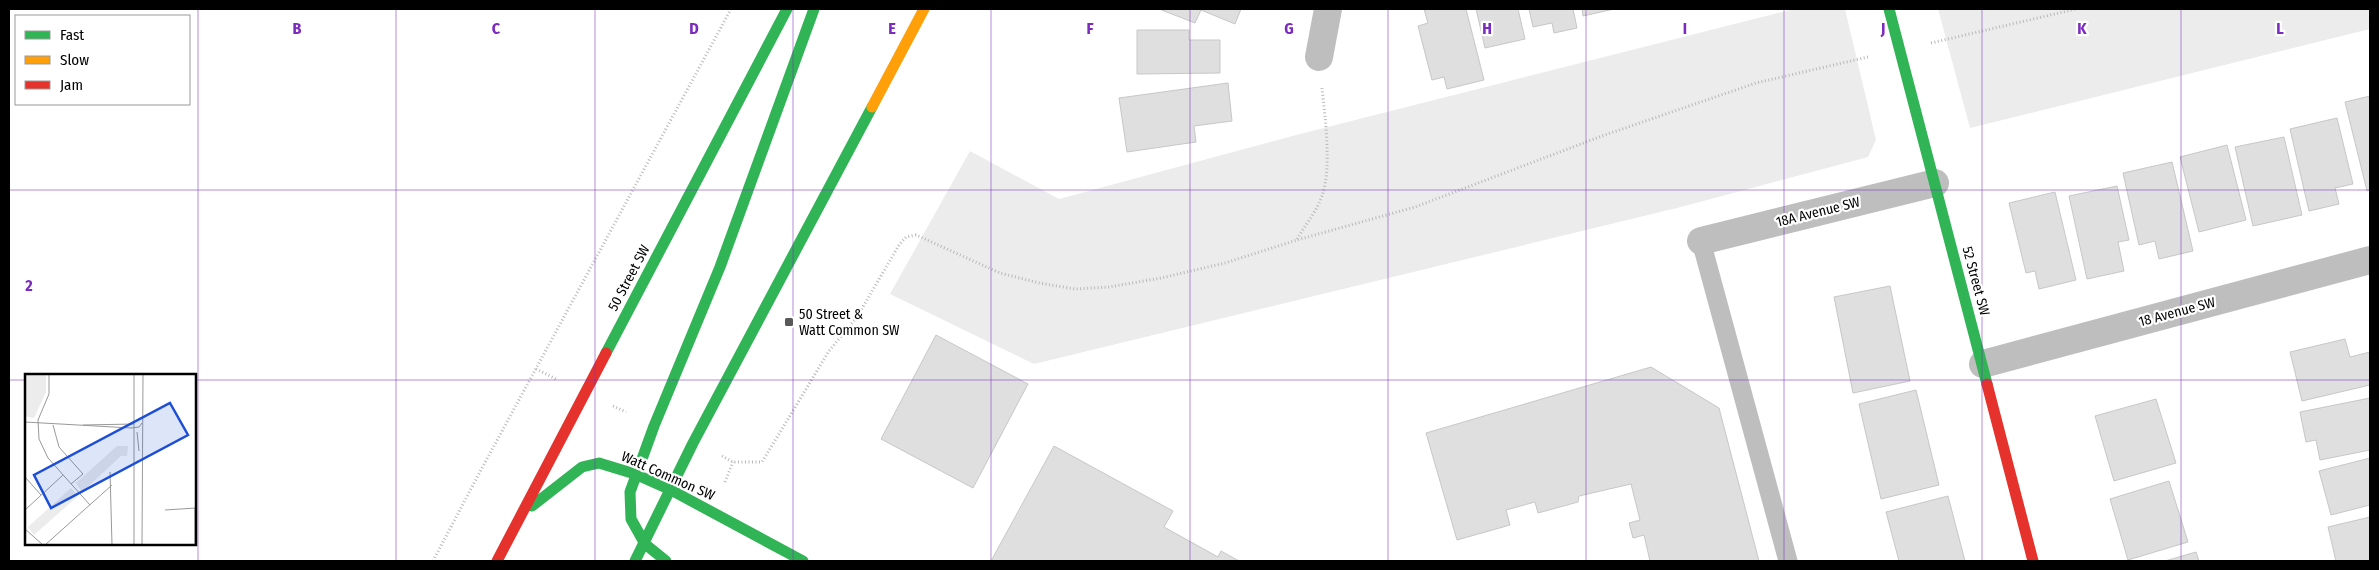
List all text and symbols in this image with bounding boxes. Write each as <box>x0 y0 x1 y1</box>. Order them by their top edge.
legend <box>15 15 190 105</box>
text: B <box>293 19 302 38</box>
text: C <box>492 19 501 38</box>
text: D <box>689 19 699 38</box>
text: E <box>888 19 896 38</box>
text: F <box>1086 19 1094 38</box>
text: G <box>1284 19 1294 38</box>
text: H <box>1482 19 1492 38</box>
text: I <box>1683 19 1687 38</box>
text: J <box>1880 19 1885 38</box>
text: K <box>2077 19 2087 38</box>
text: L <box>2276 19 2284 38</box>
text: Fast <box>60 26 84 44</box>
text: Slow <box>60 51 89 69</box>
text: Jam <box>60 76 83 94</box>
street label: 18A Avenue SW <box>1774 193 1862 231</box>
street label: 50 Street SW <box>605 242 654 314</box>
street label: 52 Street SW <box>1959 245 1993 318</box>
text: 2 <box>24 276 33 295</box>
street label: 18 Avenue SW <box>2137 294 2218 330</box>
place label: 50 Street & Watt Common SW <box>799 306 900 339</box>
marker: 50 Street & Watt Common SW <box>783 316 795 328</box>
inset map <box>25 374 196 545</box>
street label: Watt Common SW <box>619 448 718 504</box>

